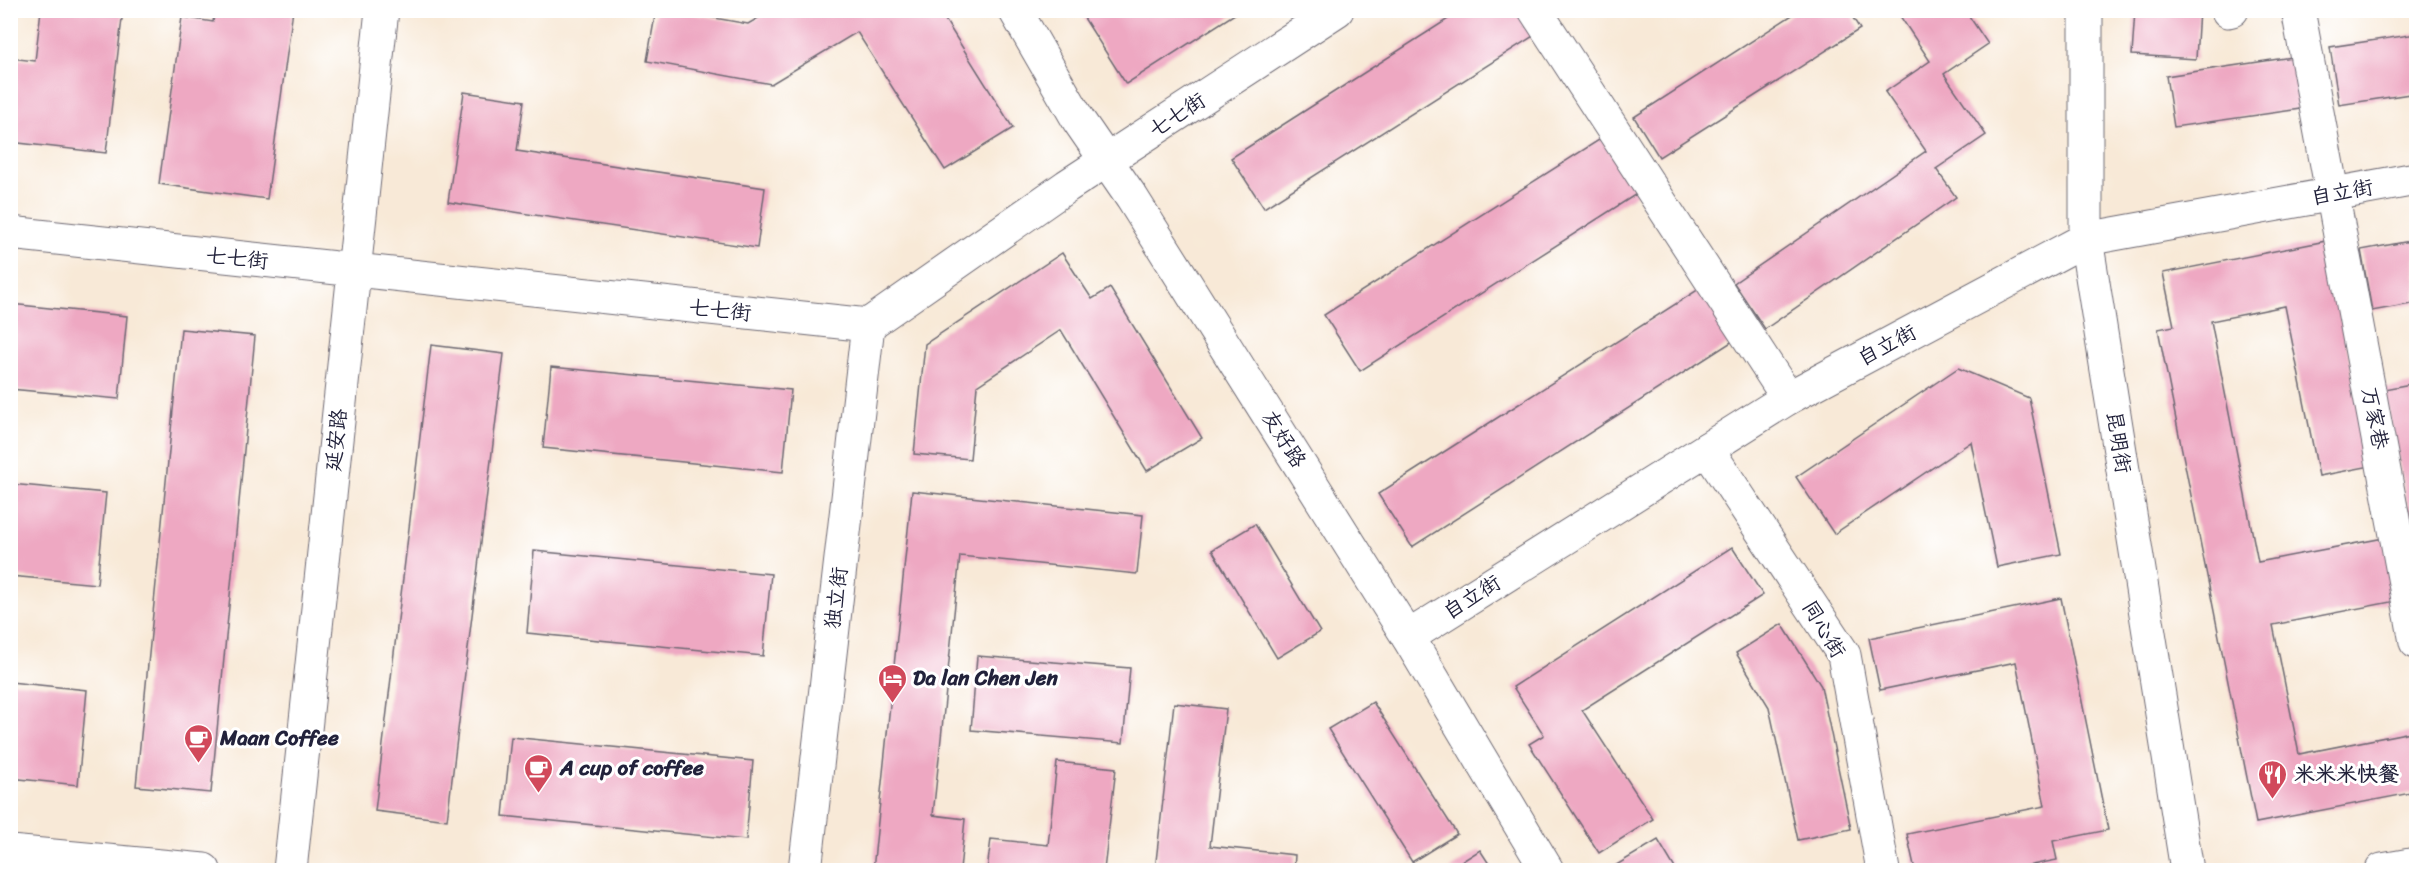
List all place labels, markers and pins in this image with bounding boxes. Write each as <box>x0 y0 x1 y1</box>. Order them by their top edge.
place label: Da lan Chen Jen <box>913 659 1059 697</box>
hotel icon: Da lan Chen Jen <box>876 662 908 704</box>
place label: Maan Coffee <box>219 719 339 757</box>
cafe icon: Maan Coffee <box>183 722 215 764</box>
place label: A cup of coffee <box>559 749 704 787</box>
cafe icon: A cup of coffee <box>523 752 555 794</box>
place label: 米米米快餐 <box>2294 755 2399 793</box>
restaurant icon: 米米米快餐 <box>2257 758 2289 800</box>

